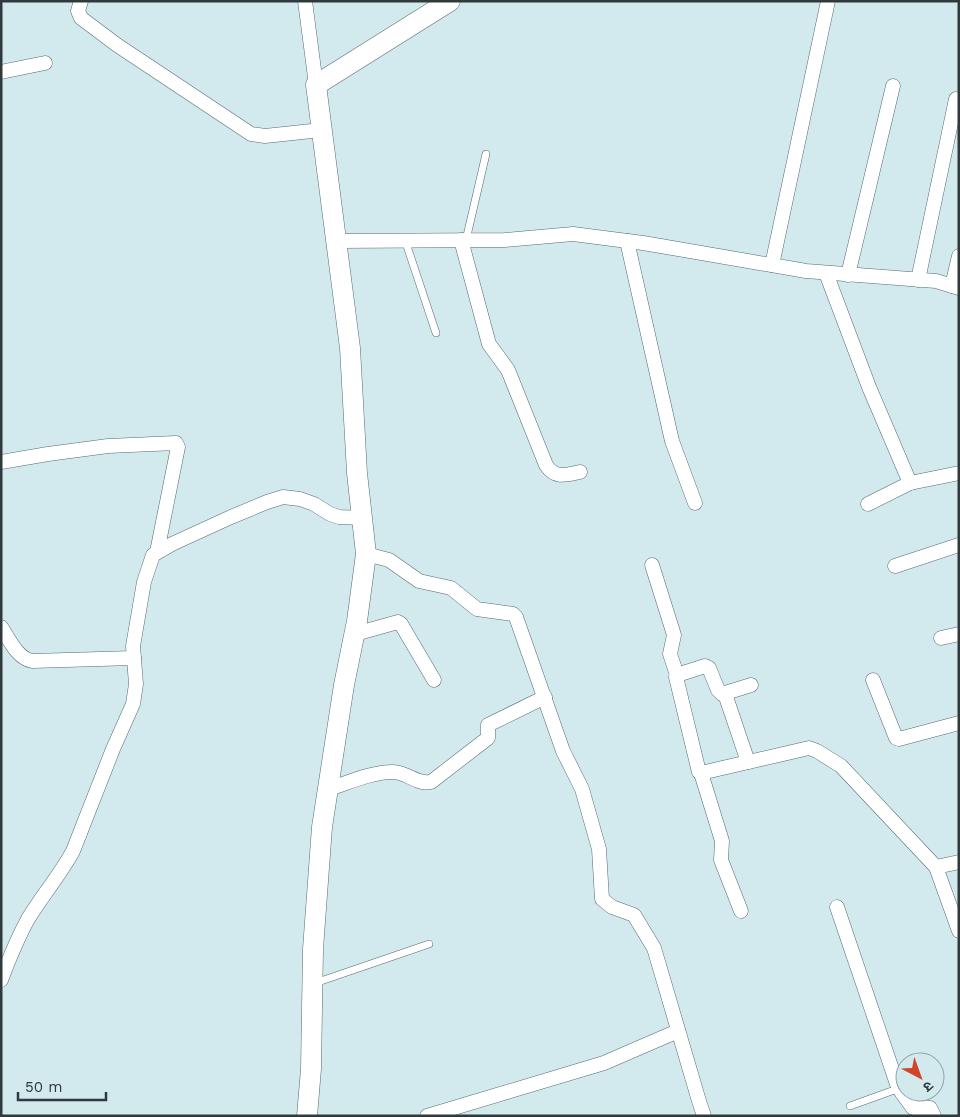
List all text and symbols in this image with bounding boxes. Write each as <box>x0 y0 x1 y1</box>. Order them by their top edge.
north arrow <box>895 1052 945 1102</box>
scale bar <box>18 1070 105 1102</box>
text: 50 m <box>25 1078 62 1096</box>
text: उ <box>920 1078 937 1096</box>

